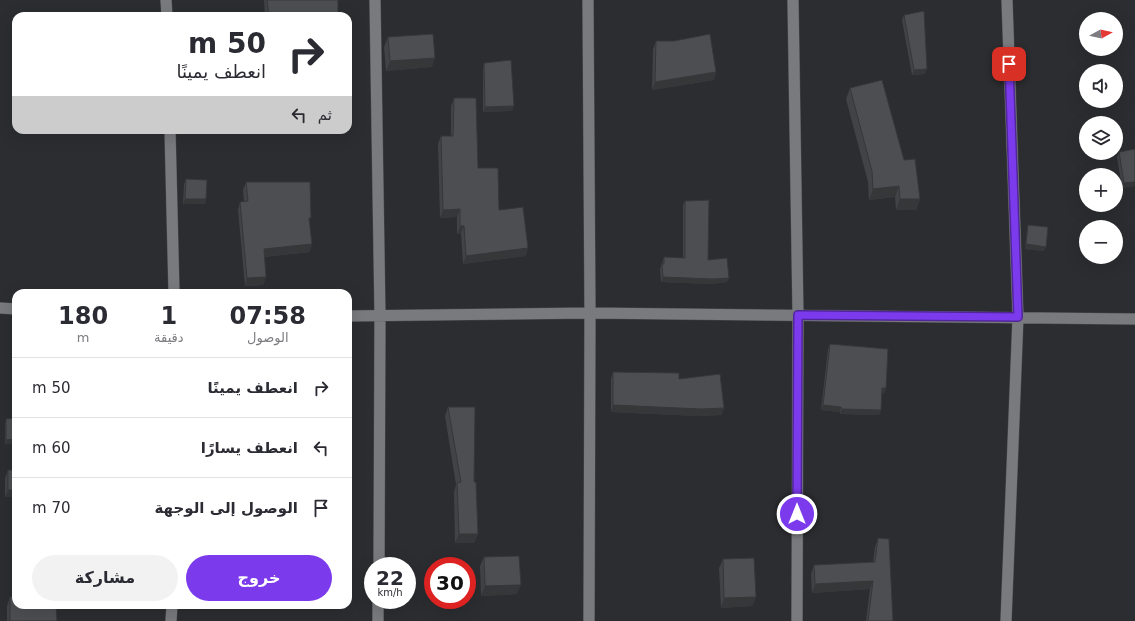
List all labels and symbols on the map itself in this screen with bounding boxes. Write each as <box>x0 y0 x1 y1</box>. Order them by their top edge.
north arrow <box>1079 12 1123 56</box>
pin <box>992 47 1026 81</box>
position arrow <box>776 493 818 535</box>
speed limit sign: 30 <box>424 557 476 609</box>

